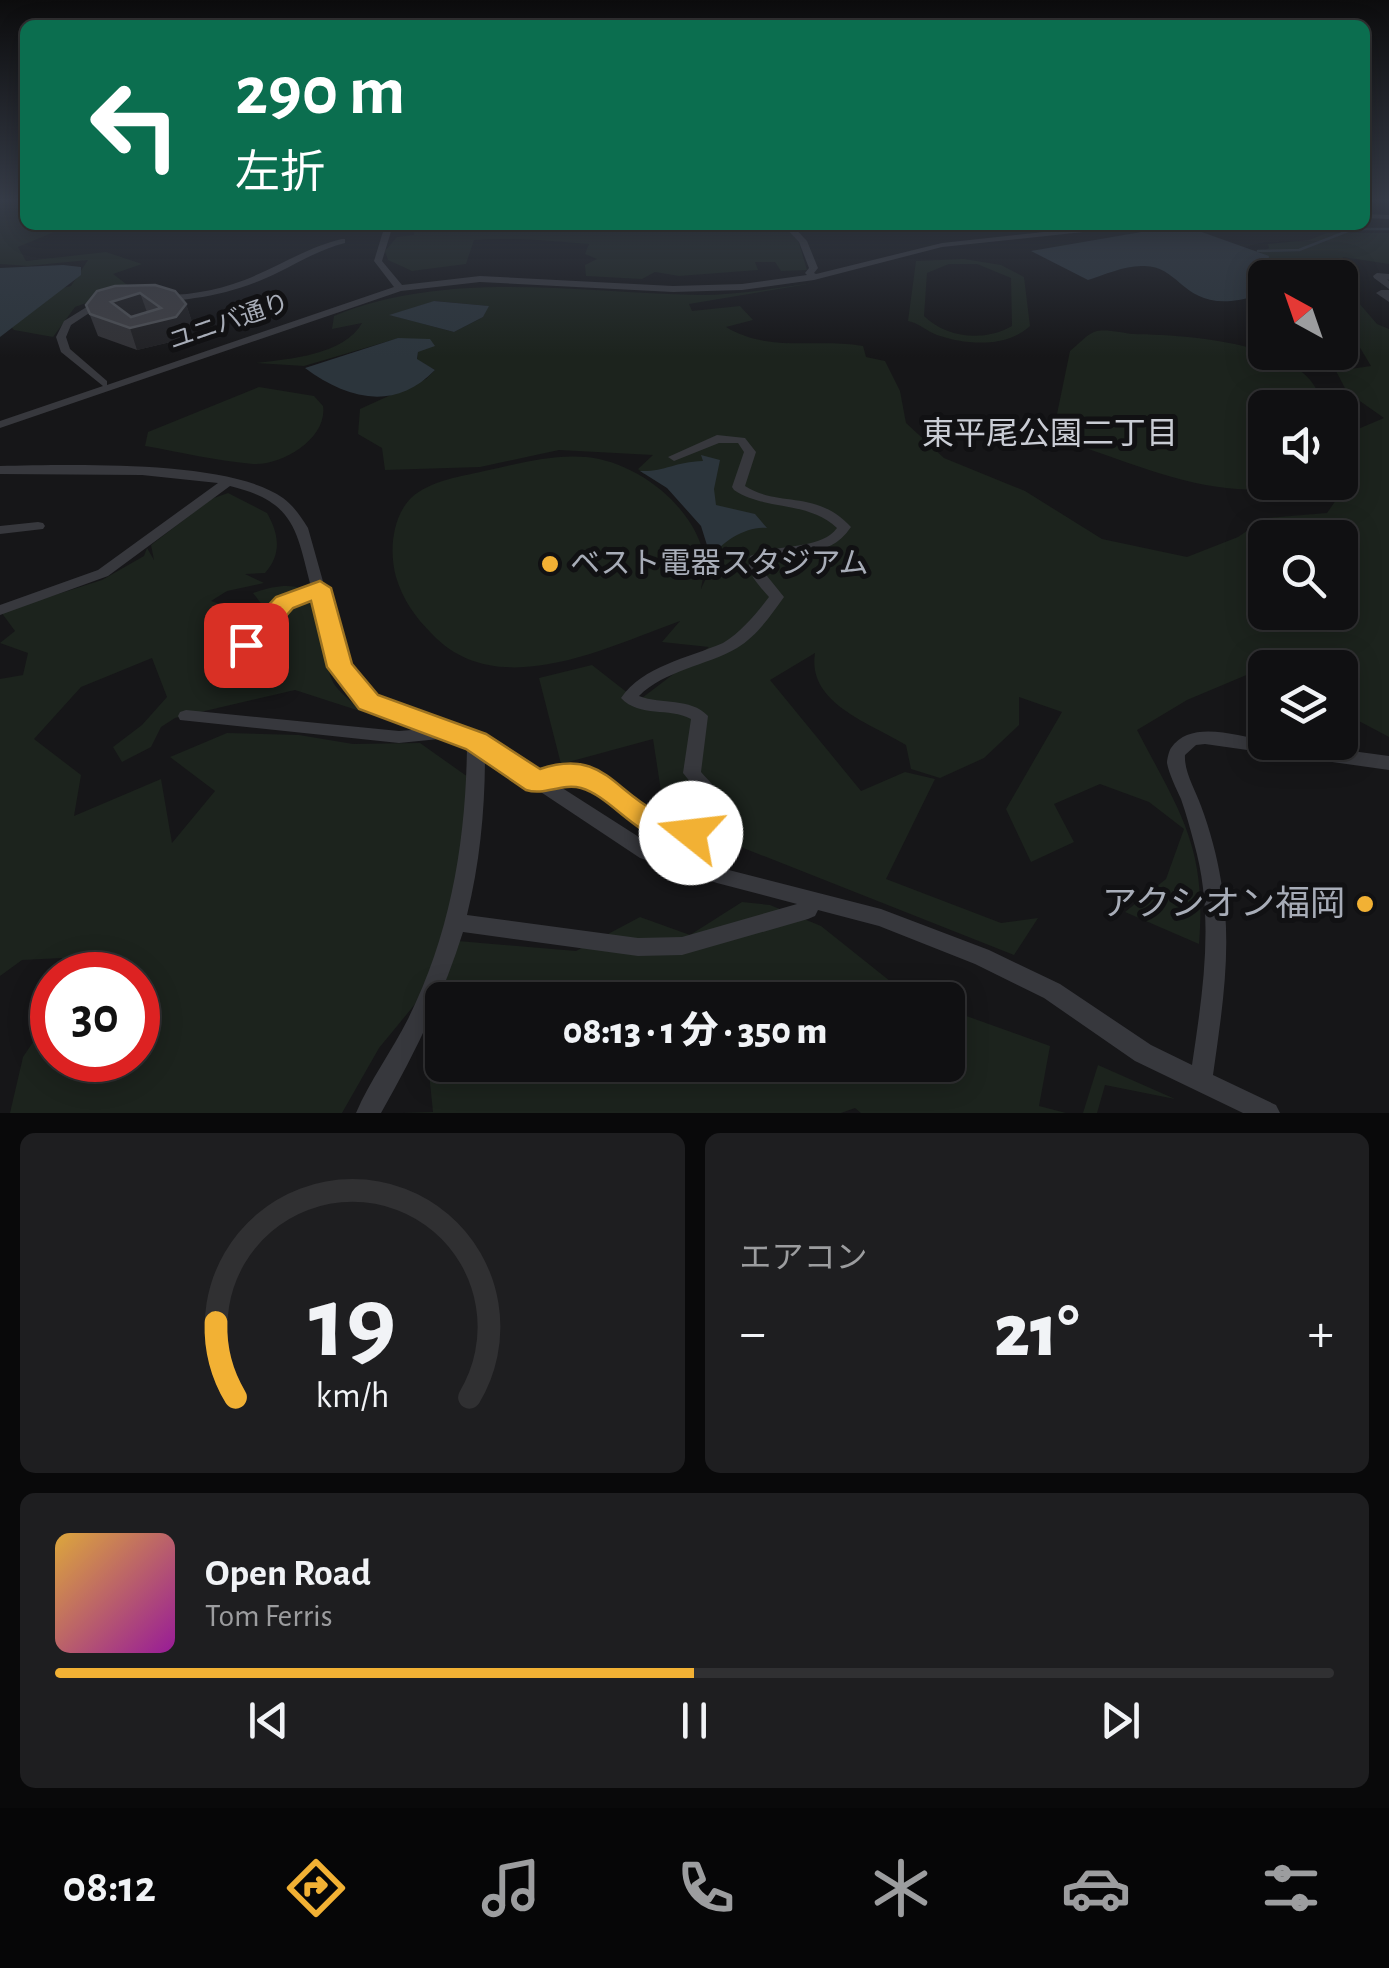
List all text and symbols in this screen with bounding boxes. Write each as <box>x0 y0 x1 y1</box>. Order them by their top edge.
text: 290 m <box>235 57 405 127</box>
icon: left <box>70 60 200 190</box>
text: 左折 <box>235 151 325 196</box>
north arrow <box>1248 260 1358 370</box>
map controls <box>1248 260 1358 760</box>
street label: ユニバ通り <box>166 289 292 354</box>
button: sound <box>1248 390 1358 500</box>
district label: 東平尾公園二丁目 <box>922 417 1178 450</box>
button: search <box>1248 520 1358 630</box>
place label: ベスト電器スタジアム <box>570 548 869 579</box>
marker: ベスト電器スタジアム <box>539 553 561 575</box>
pin <box>204 603 289 688</box>
icon: arrive <box>219 618 274 673</box>
button: layers <box>1248 650 1358 760</box>
position arrow <box>639 781 743 885</box>
place label: アクシオン福岡 <box>1102 885 1345 922</box>
marker: アクシオン福岡 <box>1354 893 1376 915</box>
speed limit sign: 30 <box>30 952 160 1082</box>
text: 08:13 · 1 分 · 350 m <box>563 1013 827 1051</box>
text: エアコン <box>740 1242 868 1274</box>
text: 19 <box>308 1272 396 1376</box>
text: 21° <box>994 1295 1079 1370</box>
text: − <box>740 1306 766 1361</box>
text: + <box>1308 1306 1334 1361</box>
text: km/h <box>315 1378 389 1414</box>
text: Open Road <box>205 1555 371 1593</box>
text: Tom Ferris <box>205 1600 333 1632</box>
icon: previous <box>241 1693 296 1748</box>
icon: pause <box>667 1693 722 1748</box>
icon: next <box>1093 1693 1148 1748</box>
icon: directions <box>281 1853 351 1923</box>
icon: music <box>476 1853 546 1923</box>
icon: phone <box>671 1853 741 1923</box>
icon: climate <box>866 1853 936 1923</box>
icon: car <box>1061 1853 1131 1923</box>
icon: filters <box>1256 1853 1326 1923</box>
text: 08:12 <box>63 1865 156 1910</box>

